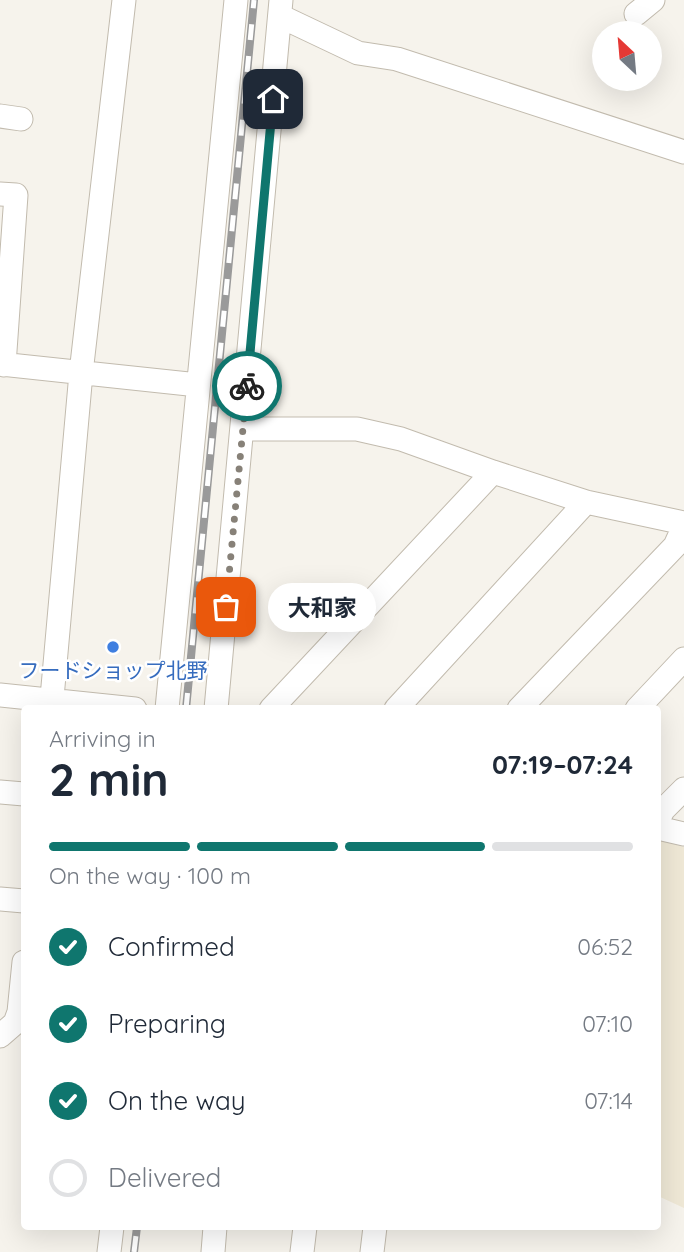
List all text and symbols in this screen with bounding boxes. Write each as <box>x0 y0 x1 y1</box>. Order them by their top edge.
north arrow <box>592 21 662 91</box>
map controls <box>592 21 662 91</box>
pin <box>243 69 303 129</box>
icon: home <box>254 80 292 118</box>
courier <box>212 351 282 421</box>
icon: bike <box>228 367 266 405</box>
pin <box>196 577 256 637</box>
callout: 大和家 <box>268 582 376 632</box>
icon: bag <box>207 588 245 626</box>
text: 大和家 <box>288 593 357 622</box>
marker: フードショップ北野 <box>105 639 121 655</box>
place label: フードショップ北野 <box>19 657 208 683</box>
text: Arriving in <box>49 724 156 753</box>
text: 07:19–07:24 <box>492 748 633 781</box>
text: 2 min <box>49 750 169 808</box>
text: On the way · 100 m <box>49 861 251 890</box>
icon: check <box>49 928 87 966</box>
text: Confirmed <box>108 930 235 963</box>
text: 06:52 <box>577 932 633 961</box>
icon: check <box>49 1005 87 1043</box>
text: Preparing <box>108 1007 226 1040</box>
text: 07:10 <box>582 1009 633 1038</box>
icon: check <box>49 1082 87 1120</box>
text: On the way <box>108 1084 246 1117</box>
text: 07:14 <box>584 1086 633 1115</box>
text: Delivered <box>108 1161 221 1194</box>

